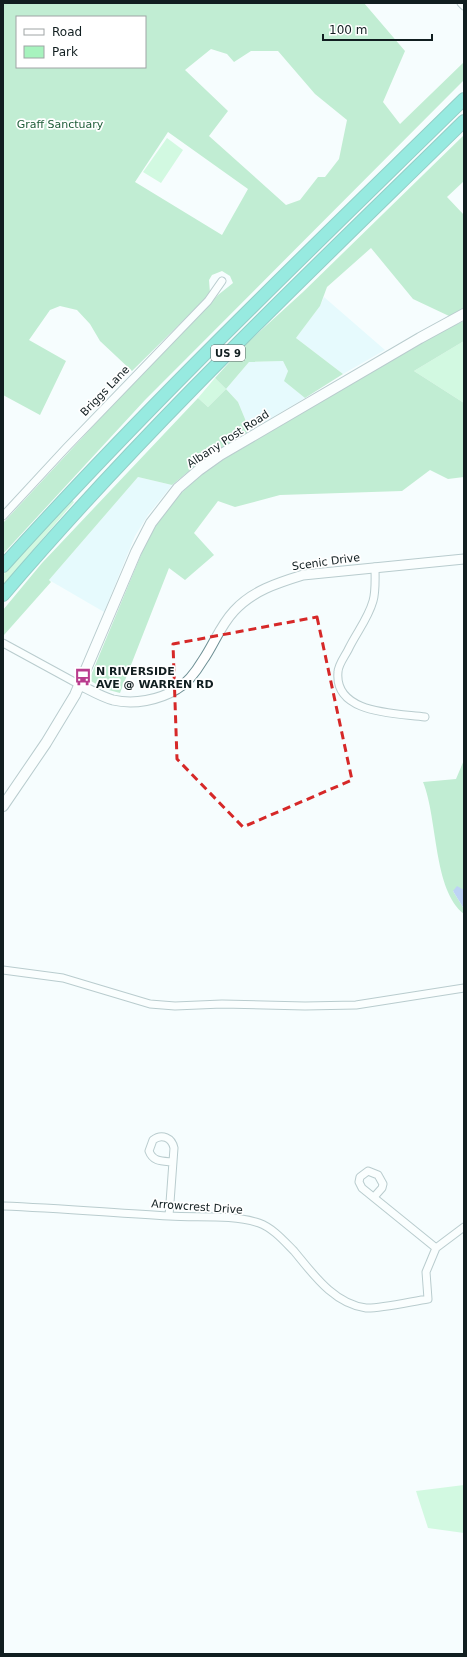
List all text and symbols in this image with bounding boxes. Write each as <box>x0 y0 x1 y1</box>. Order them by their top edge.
legend <box>16 16 146 68</box>
scale bar <box>323 16 432 42</box>
text: 100 m <box>329 23 367 37</box>
text: Road <box>52 25 82 39</box>
text: Park <box>52 45 78 59</box>
park label: Graff Sanctuary <box>17 118 104 131</box>
road number: US 9 <box>211 345 245 361</box>
street label: Briggs Lane <box>78 363 132 419</box>
street label: Albany Post Road <box>184 408 272 470</box>
street label: Scenic Drive <box>291 551 361 573</box>
place label: N RIVERSIDE AVE @ WARREN RD <box>96 665 214 691</box>
bus stop icon: N RIVERSIDE AVE @ WARREN RD <box>73 667 93 687</box>
street label: Arrowcrest Drive <box>151 1197 243 1217</box>

